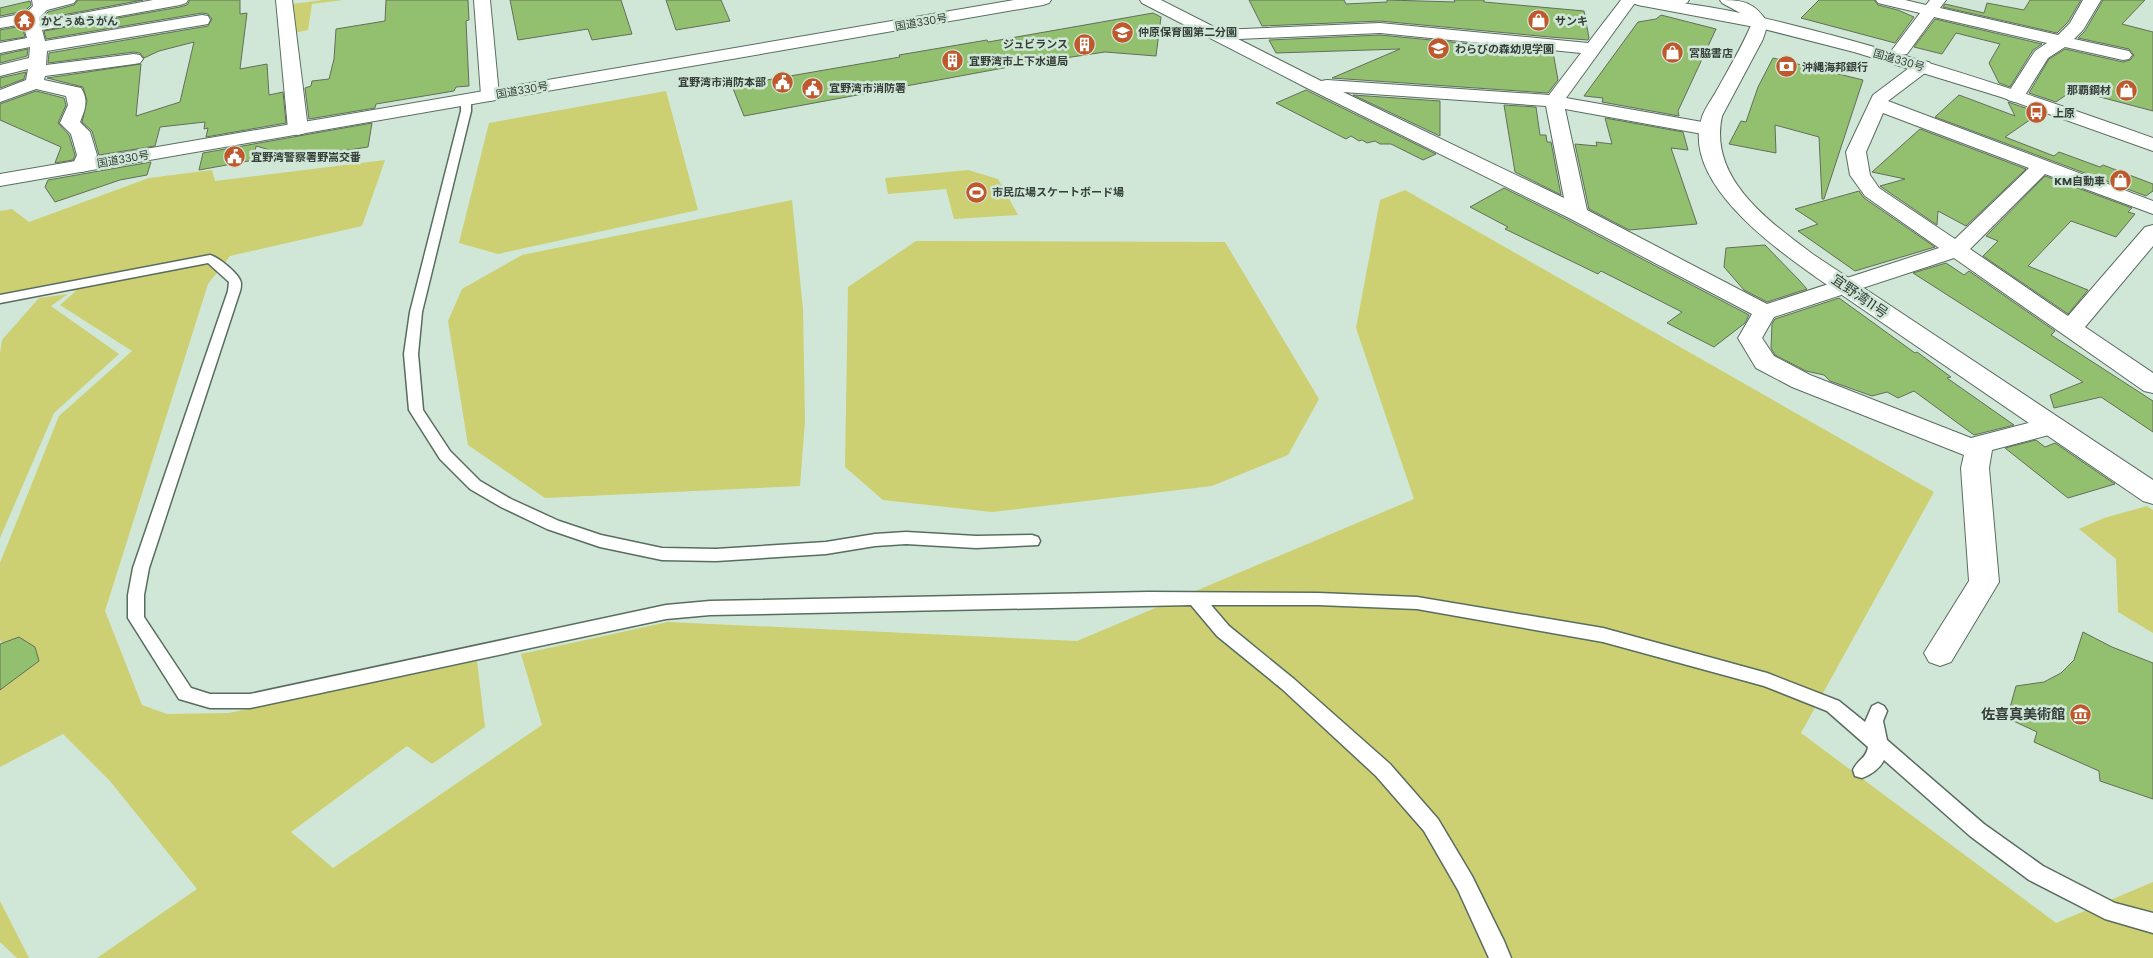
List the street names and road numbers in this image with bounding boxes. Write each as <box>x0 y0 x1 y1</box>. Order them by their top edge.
street label: 国道330号 <box>894 10 948 34</box>
street label: 国道330号 <box>1871 45 1927 75</box>
street label: 国道330号 <box>495 78 549 102</box>
street label: 国道330号 <box>96 147 150 171</box>
street label: 宜野湾11号 <box>1828 269 1892 323</box>

